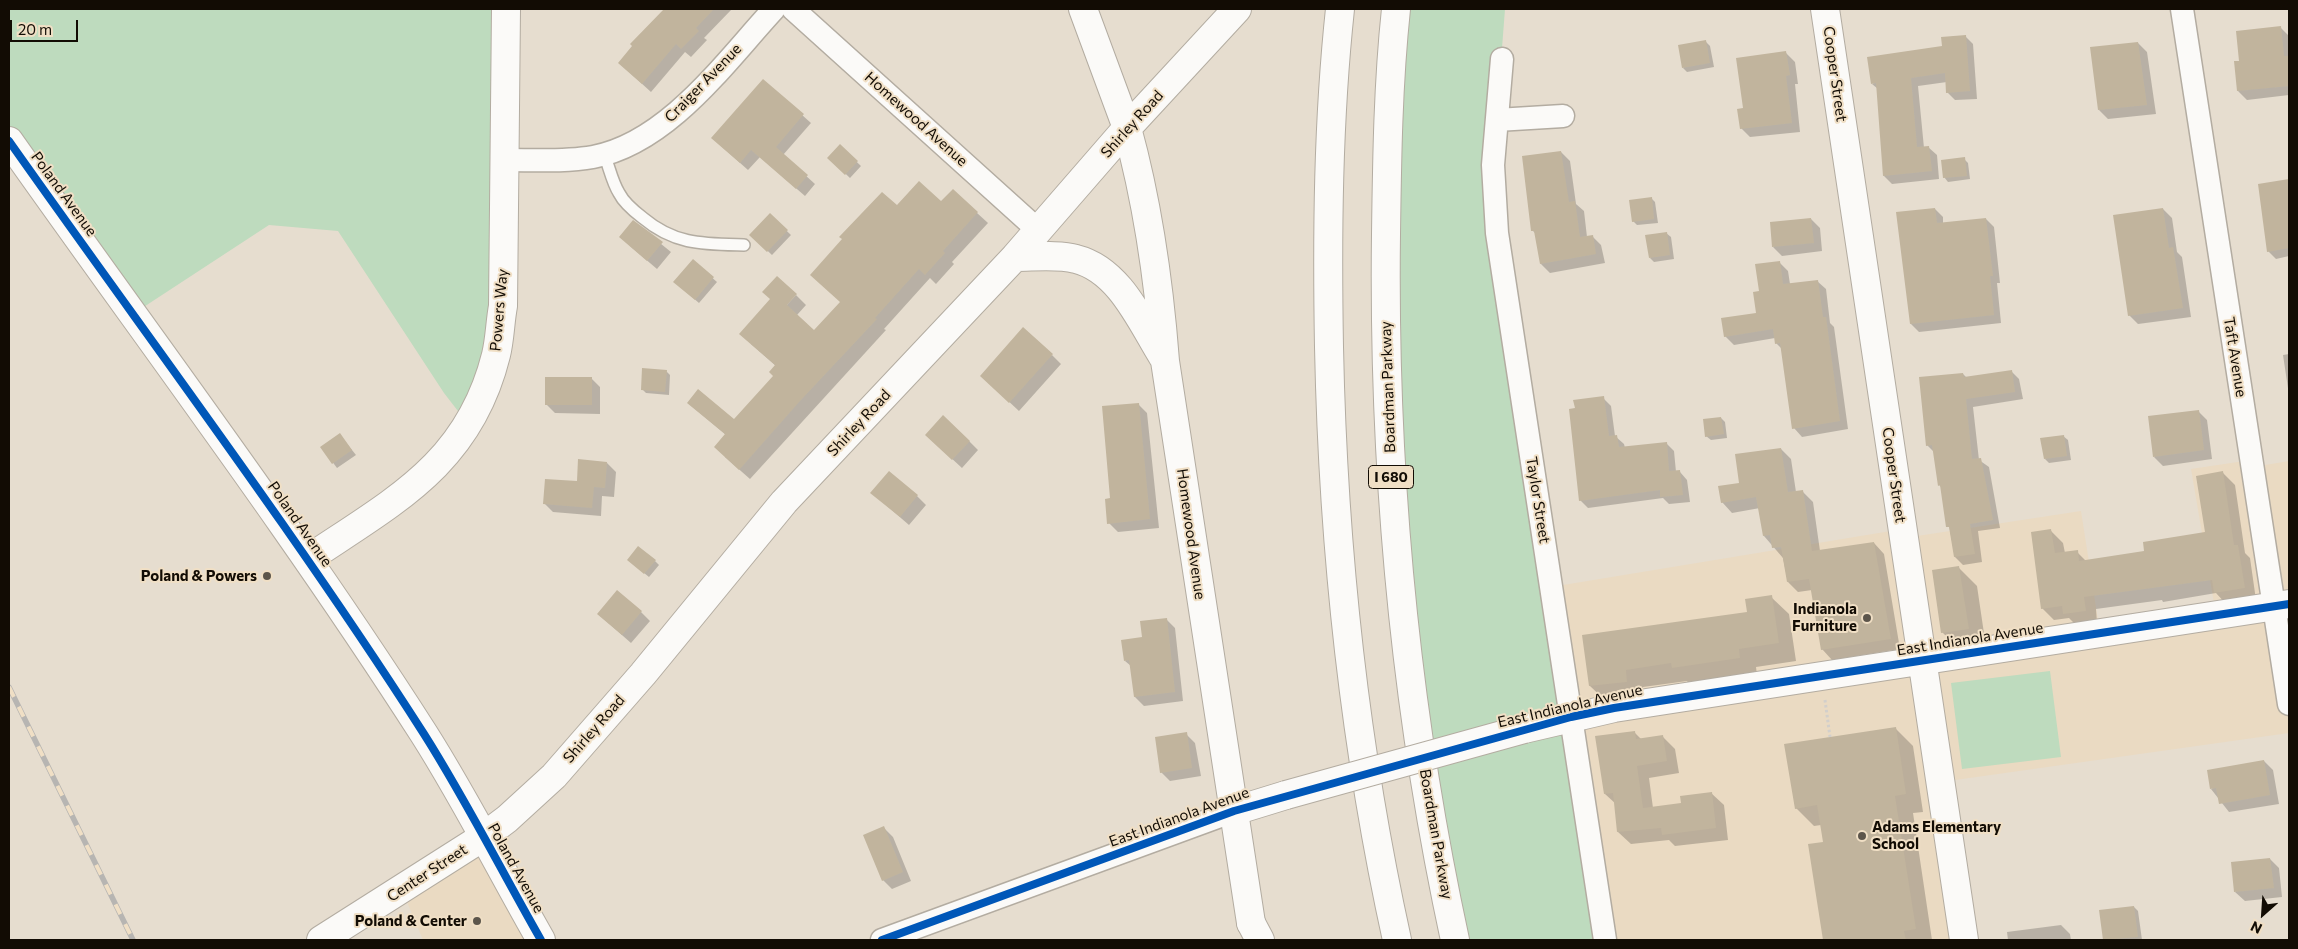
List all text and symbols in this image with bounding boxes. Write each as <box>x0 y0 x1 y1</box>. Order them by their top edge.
scale bar <box>12 10 80 42</box>
text: 20 m <box>18 20 52 38</box>
street label: Cooper Street <box>1819 25 1851 123</box>
street label: Craiger Avenue <box>661 40 745 126</box>
street label: Homewood Avenue <box>861 68 971 170</box>
street label: Shirley Road <box>1097 87 1167 161</box>
street label: Poland Avenue <box>27 148 101 240</box>
street label: Powers Way <box>486 268 512 352</box>
street label: Taft Avenue <box>2220 316 2250 398</box>
street label: Boardman Parkway <box>1377 321 1399 453</box>
street label: Shirley Road <box>824 386 894 460</box>
street label: Cooper Street <box>1878 426 1910 524</box>
street label: Taylor Street <box>1522 455 1554 545</box>
road number: I 680 <box>1368 466 1414 488</box>
street label: Homewood Avenue <box>1173 467 1209 601</box>
street label: Poland Avenue <box>264 478 336 570</box>
place label: Poland & Powers <box>141 567 257 585</box>
marker: Poland & Powers <box>261 570 273 582</box>
place label: Indianola Furniture <box>1792 600 1857 635</box>
marker: Indianola Furniture <box>1861 612 1873 624</box>
street label: East Indianola Avenue <box>1896 619 2044 659</box>
street label: East Indianola Avenue <box>1496 681 1644 731</box>
street label: Shirley Road <box>560 691 628 767</box>
street label: Boardman Parkway <box>1416 767 1456 901</box>
street label: East Indianola Avenue <box>1106 783 1252 851</box>
place label: Adams Elementary School <box>1872 818 2001 853</box>
street label: Poland Avenue <box>484 820 548 916</box>
marker: Adams Elementary School <box>1856 830 1868 842</box>
street label: Center Street <box>384 840 470 906</box>
north arrow <box>2238 889 2288 939</box>
place label: Poland & Center <box>355 912 467 930</box>
marker: Poland & Center <box>471 915 483 927</box>
text: N <box>2248 918 2265 938</box>

